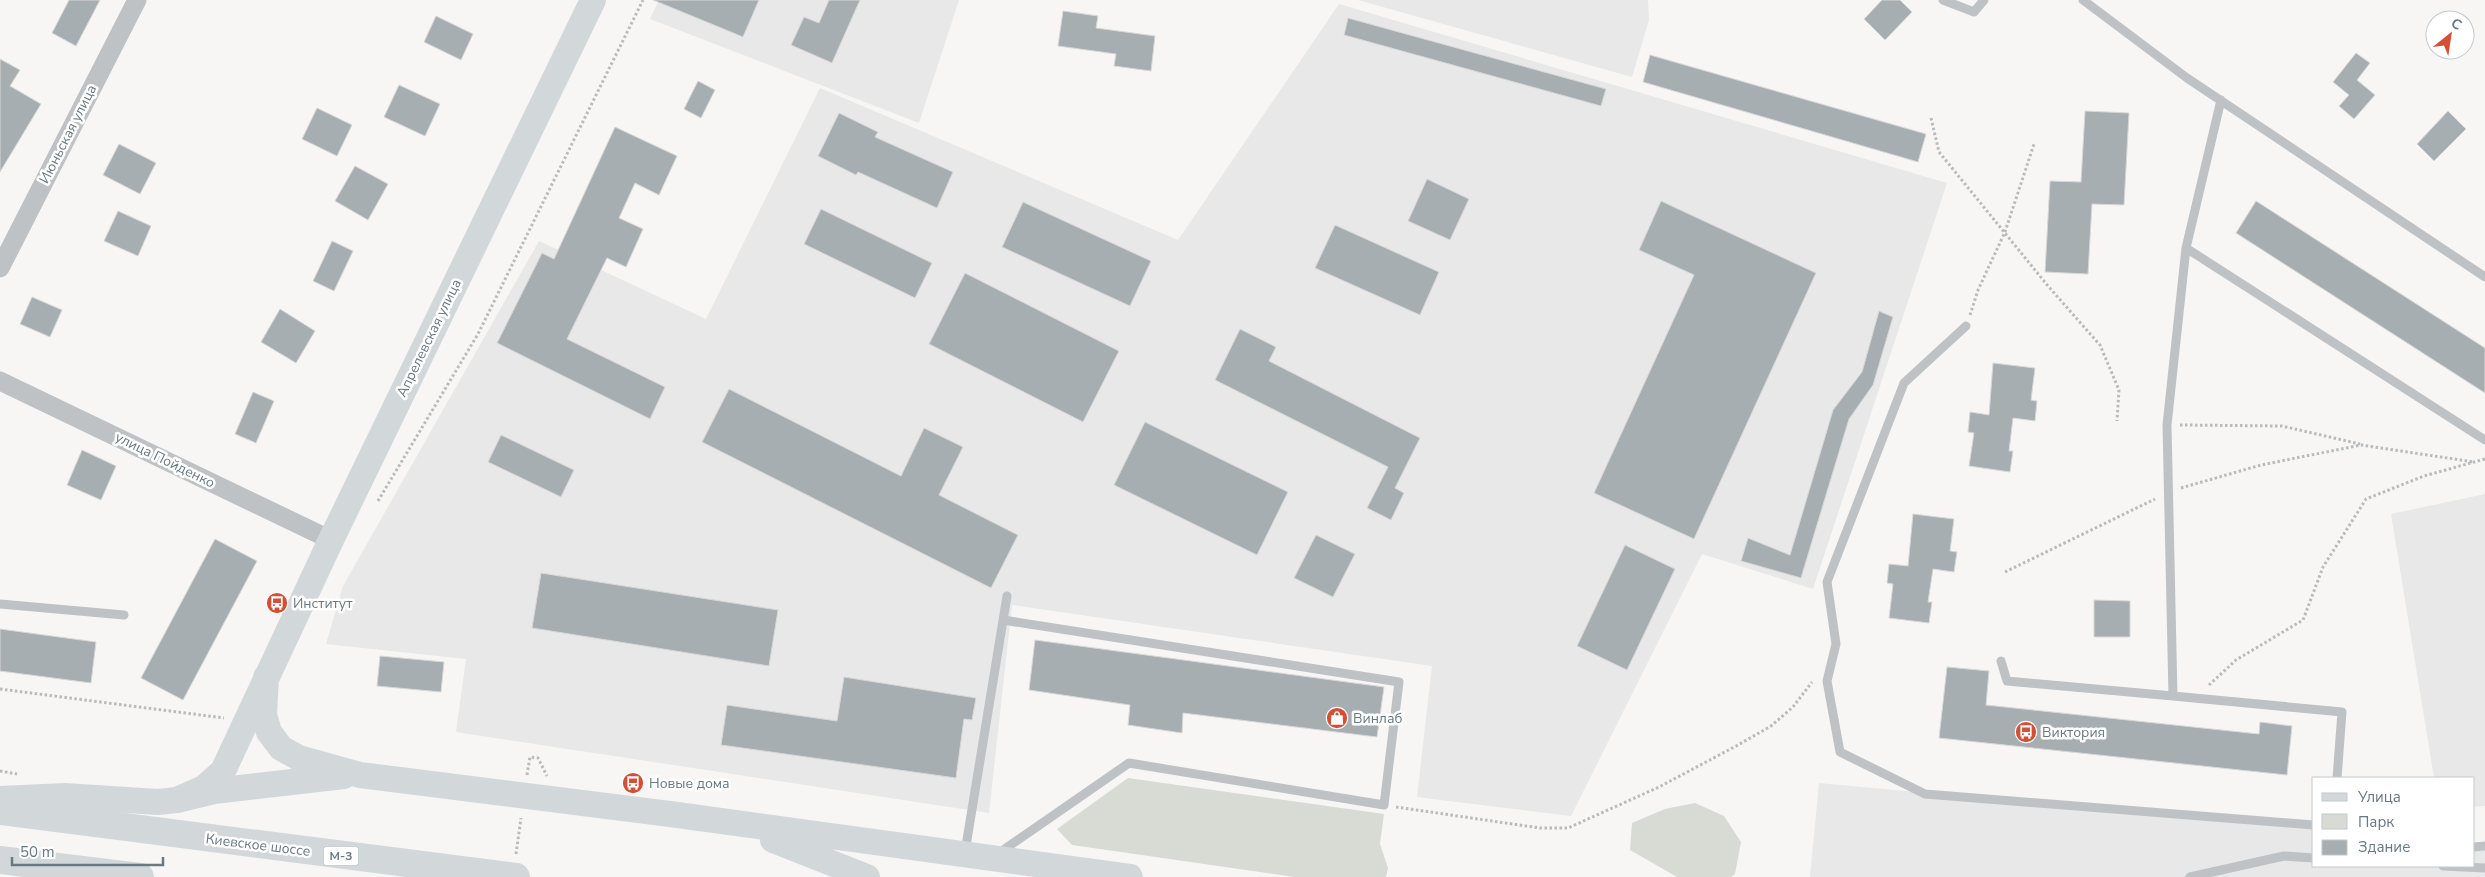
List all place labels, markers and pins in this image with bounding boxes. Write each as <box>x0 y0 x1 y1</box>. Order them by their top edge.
bus stop icon: Институт <box>265 591 289 615</box>
place label: Институт <box>293 594 353 613</box>
shop icon: Винлаб <box>1325 706 1349 730</box>
place label: Винлаб <box>1353 709 1402 728</box>
bus stop icon: Виктория <box>2014 720 2038 744</box>
place label: Виктория <box>2042 723 2105 742</box>
bus stop icon: Новые дома <box>621 771 645 795</box>
place label: Новые дома <box>649 774 730 793</box>

